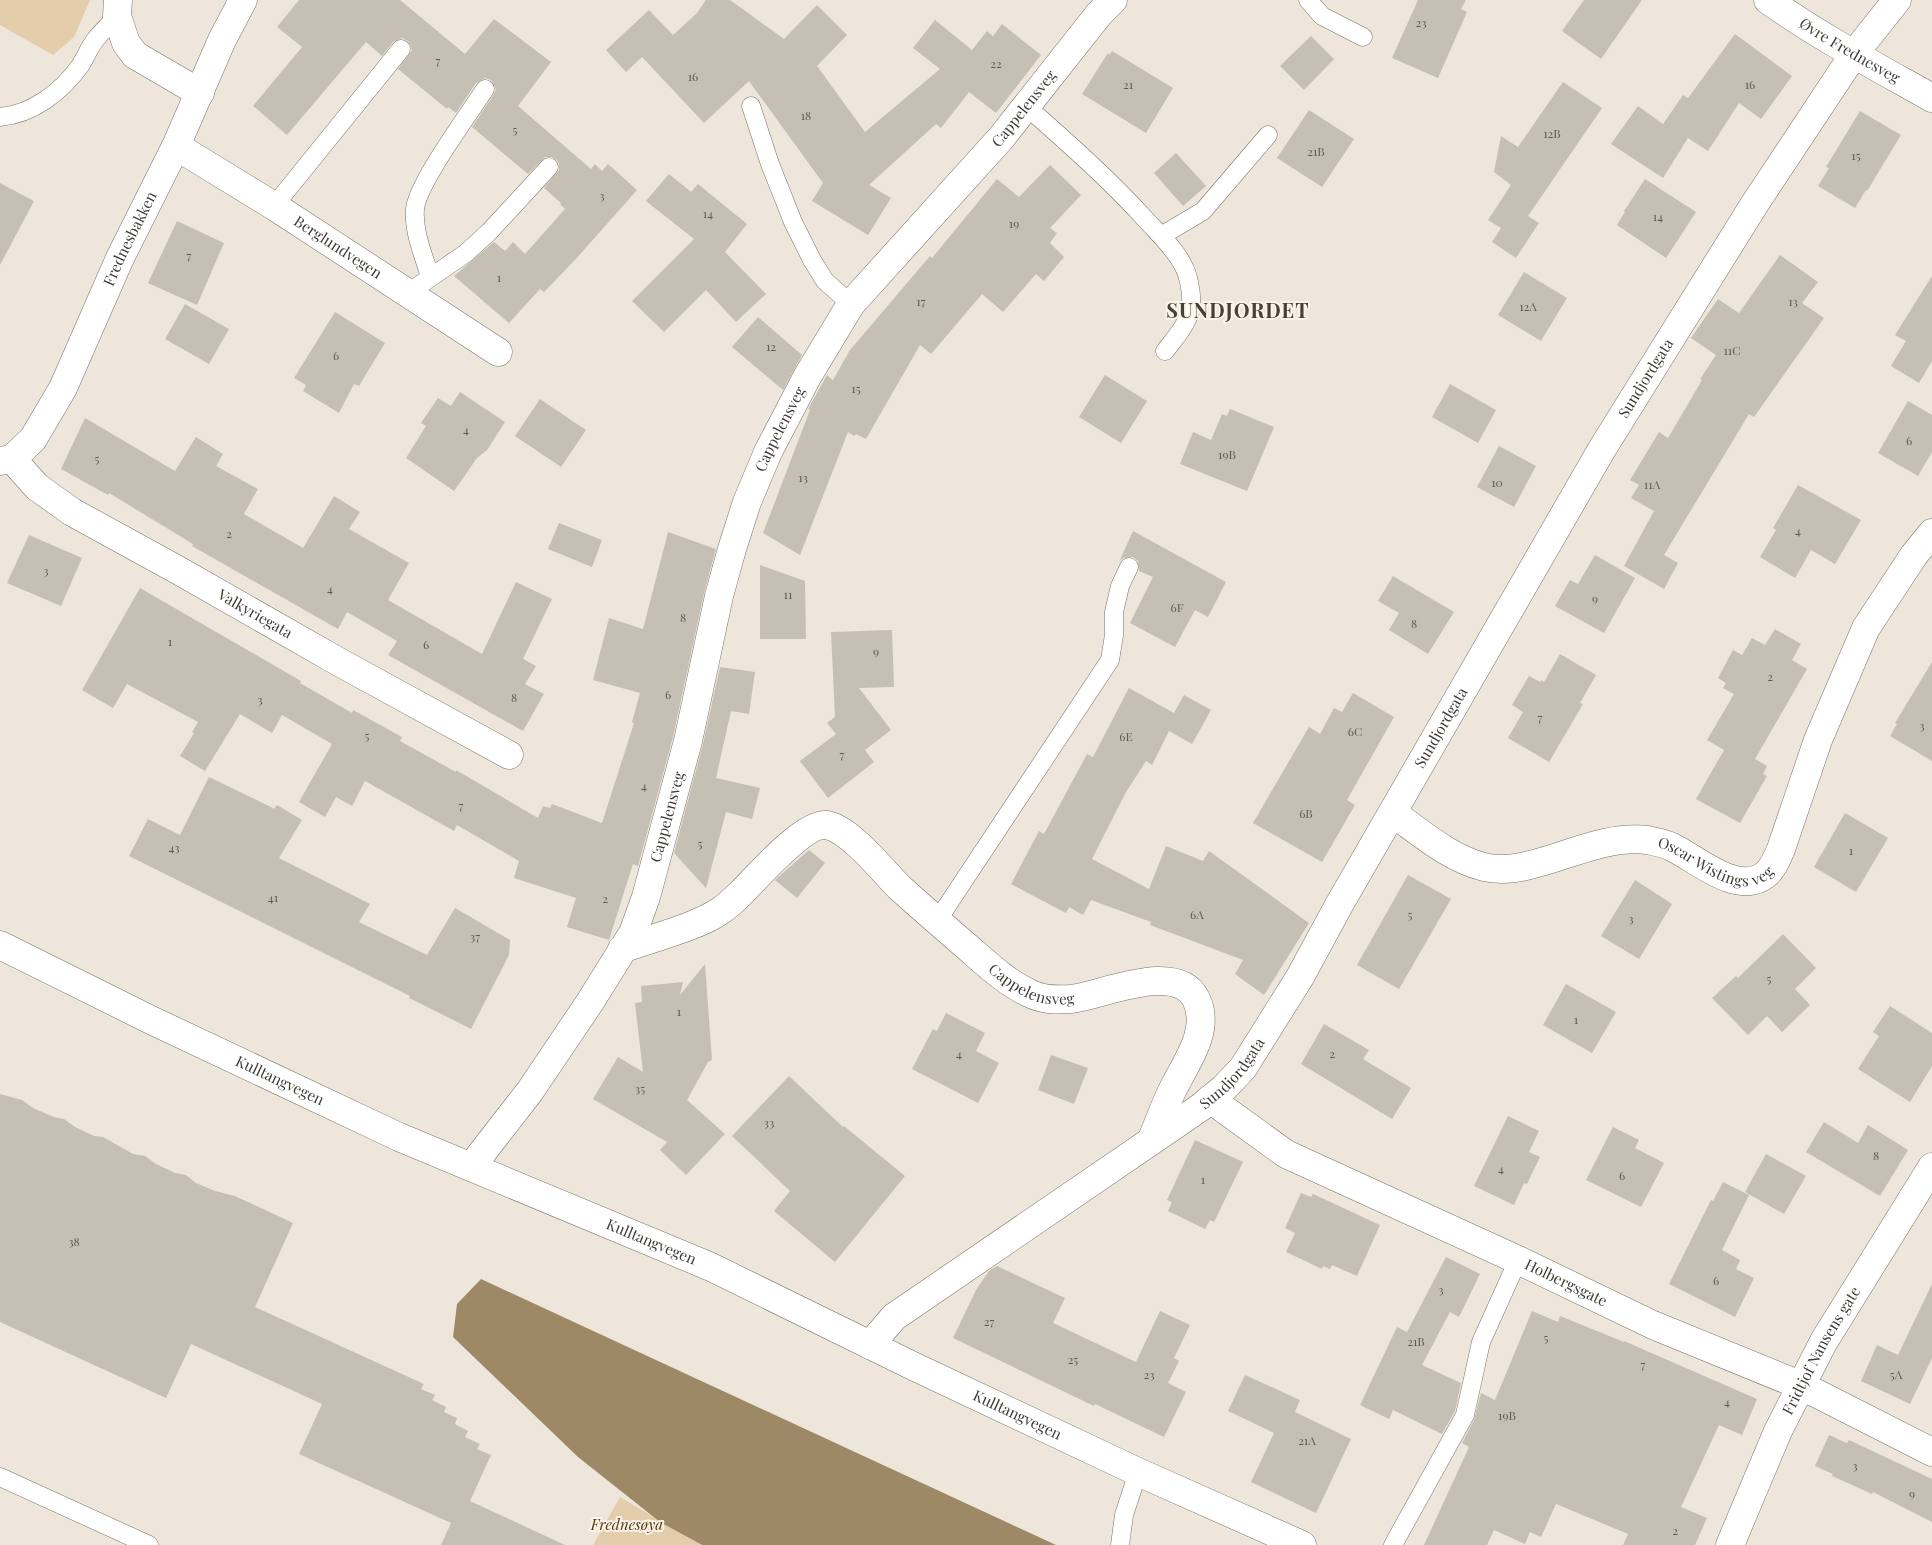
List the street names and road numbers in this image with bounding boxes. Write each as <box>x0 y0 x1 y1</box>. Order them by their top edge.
street label: Øvre Frednesveg <box>1796 13 1904 87</box>
street label: Cappelensveg <box>987 65 1060 151</box>
street label: Frednesbakken <box>98 188 161 289</box>
street label: Berglundvegen <box>290 211 386 283</box>
street label: Sundjordgata <box>1613 334 1678 421</box>
street label: Cappelensveg <box>750 383 809 475</box>
street label: Valkyriegata <box>214 583 297 643</box>
street label: Sundjordgata <box>1409 683 1472 771</box>
street label: Cappelensveg <box>645 769 688 864</box>
street label: Oscar Wistings veg <box>1656 832 1778 890</box>
street label: Cappelensveg <box>985 959 1075 1009</box>
street label: Sundjordgata <box>1195 1033 1269 1113</box>
street label: Kulltangvegen <box>233 1050 328 1109</box>
street label: Kulltangvegen <box>604 1214 700 1269</box>
street label: Holbergsgate <box>1522 1254 1611 1310</box>
street label: Fridtjof Nansens gate <box>1777 1282 1864 1418</box>
street label: Kulltangvegen <box>970 1385 1065 1444</box>

